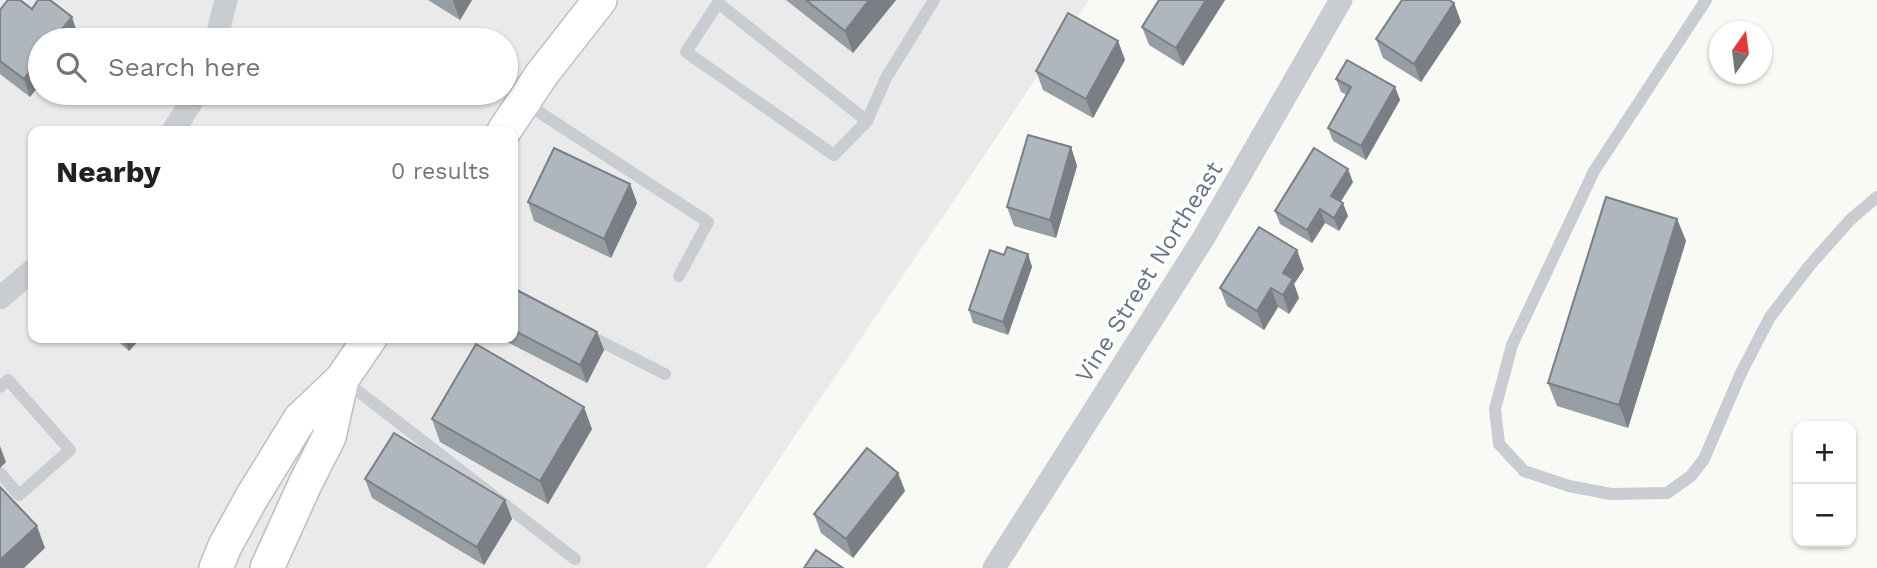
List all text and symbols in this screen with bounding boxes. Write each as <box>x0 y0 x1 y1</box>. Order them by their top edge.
north arrow <box>1709 21 1772 84</box>
search box <box>28 28 518 105</box>
icon: search <box>52 48 90 86</box>
text: Search here <box>108 52 260 82</box>
text: Nearby <box>56 154 161 189</box>
street label: Vine Street Northeast <box>1070 156 1228 388</box>
text: 0 results <box>391 158 490 185</box>
map controls <box>1793 421 1856 547</box>
button: + <box>1793 421 1856 484</box>
button: − <box>1793 484 1856 547</box>

